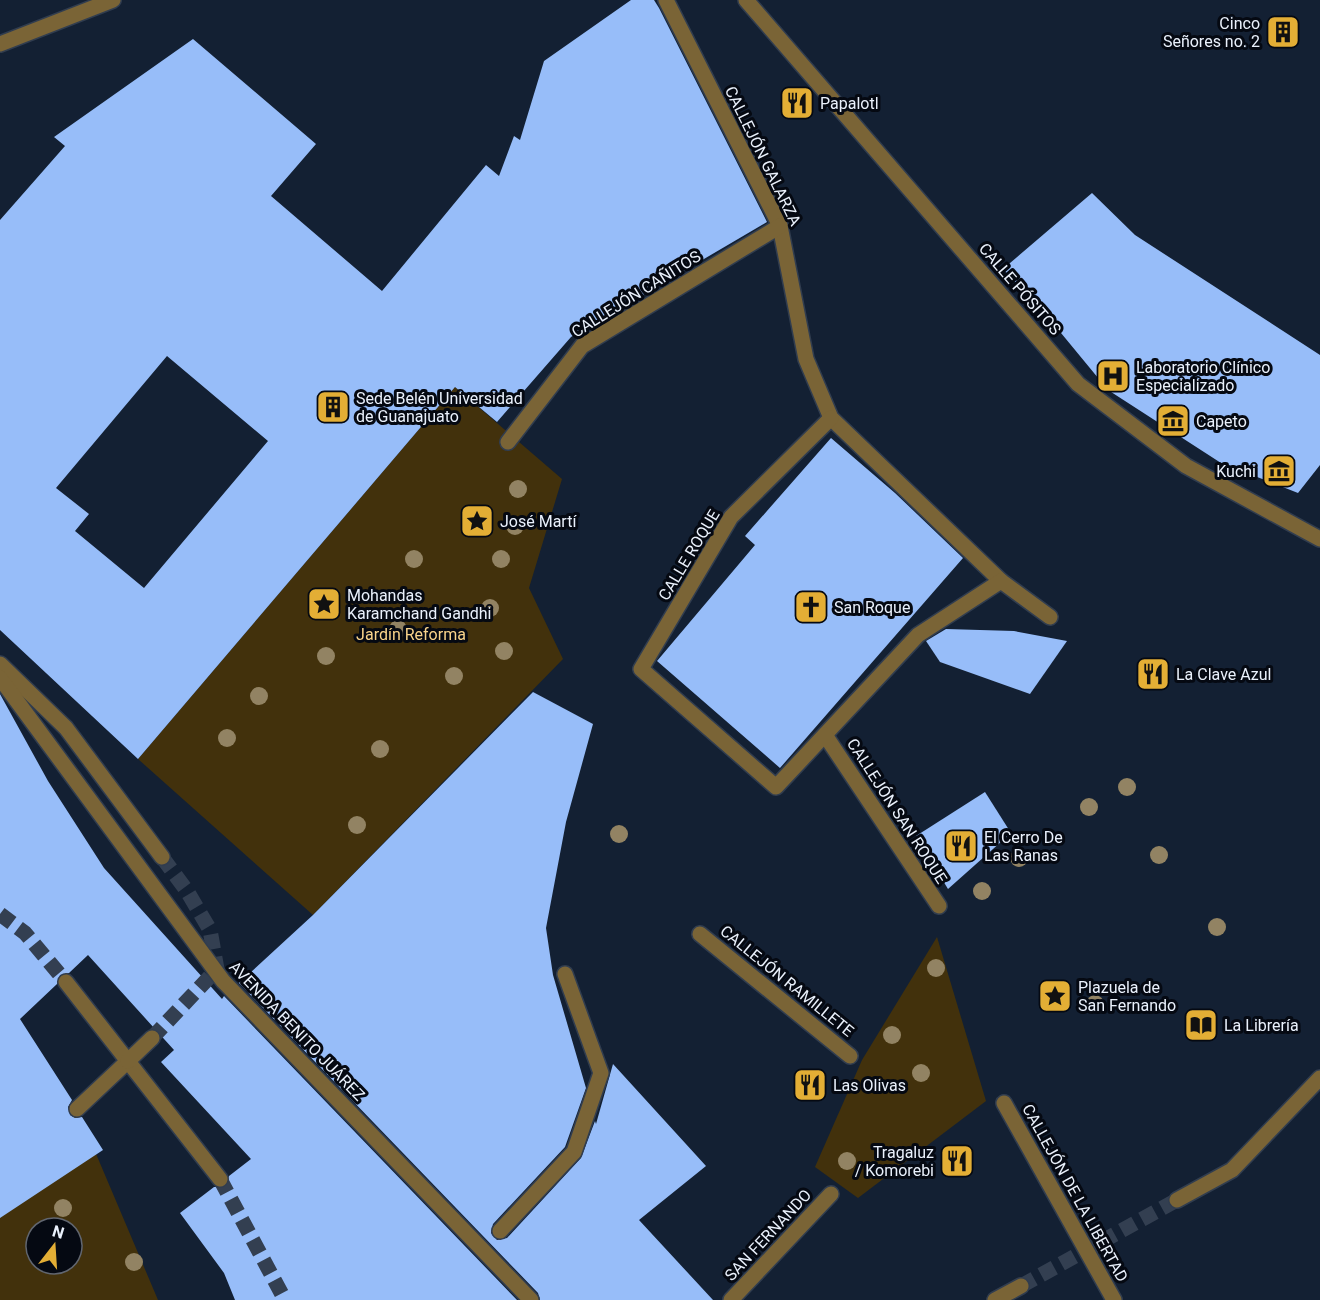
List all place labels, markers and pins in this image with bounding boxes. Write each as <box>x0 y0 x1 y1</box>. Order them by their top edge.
place label: Cinco Señores no. 2 <box>1163 14 1260 51</box>
building icon: Cinco Señores no. 2 <box>1265 14 1301 50</box>
restaurant icon: Papalotl <box>779 85 815 121</box>
place label: Papalotl <box>820 94 879 113</box>
hospital icon: Laboratorio Clínico Especializado <box>1095 358 1131 394</box>
place label: Laboratorio Clínico Especializado <box>1136 358 1270 395</box>
building icon: Sede Belén Universidad de Guanajuato <box>315 389 351 425</box>
place label: Sede Belén Universidad de Guanajuato <box>356 389 523 426</box>
museum icon: Capeto <box>1155 403 1191 439</box>
place label: Capeto <box>1196 412 1247 431</box>
museum icon: Kuchi <box>1261 453 1297 489</box>
place label: Kuchi <box>1216 462 1256 481</box>
place icon: José Martí <box>459 503 495 539</box>
place label: José Martí <box>500 512 577 531</box>
place icon: Mohandas Karamchand Gandhi <box>306 586 342 622</box>
place label: Mohandas Karamchand Gandhi <box>347 586 491 623</box>
church icon: San Roque <box>793 589 829 625</box>
place label: San Roque <box>834 598 910 617</box>
restaurant icon: La Clave Azul <box>1135 656 1171 692</box>
place label: La Clave Azul <box>1176 665 1271 684</box>
restaurant icon: El Cerro De Las Ranas <box>943 828 979 864</box>
place label: El Cerro De Las Ranas <box>984 828 1063 865</box>
place icon: Plazuela de San Fernando <box>1037 978 1073 1014</box>
place label: Plazuela de San Fernando <box>1078 978 1176 1015</box>
library icon: La Librería <box>1183 1007 1219 1043</box>
place label: La Librería <box>1224 1016 1299 1035</box>
restaurant icon: Las Olivas <box>792 1067 828 1103</box>
place label: Las Olivas <box>833 1076 906 1095</box>
place label: Tragaluz / Komorebi <box>855 1143 934 1180</box>
restaurant icon: Tragaluz / Komorebi <box>939 1143 975 1179</box>

